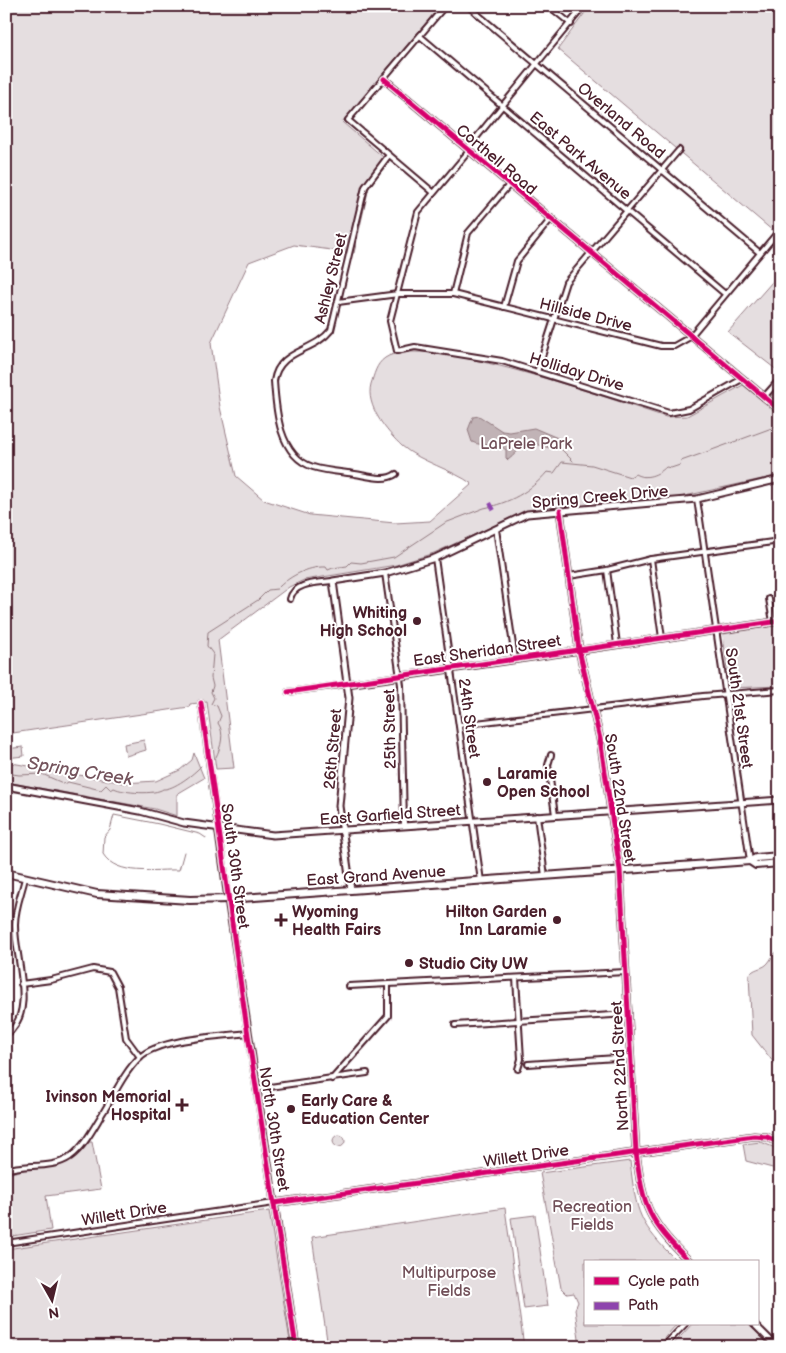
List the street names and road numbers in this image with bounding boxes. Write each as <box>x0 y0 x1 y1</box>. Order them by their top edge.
street label: Overland Road <box>573 79 669 163</box>
street label: East Park Avenue <box>525 108 635 205</box>
street label: Corthell Road <box>452 121 540 200</box>
street label: Ashley Street <box>311 231 352 326</box>
street label: Hillside Drive <box>537 295 634 336</box>
street label: Holliday Drive <box>527 349 627 396</box>
street label: Spring Creek Drive <box>531 482 670 513</box>
street label: East Sheridan Street <box>412 632 562 671</box>
street label: South 21st Street <box>721 647 756 770</box>
street label: 24th Street <box>453 677 484 760</box>
street label: 25th Street <box>380 689 401 769</box>
street label: 26th Street <box>321 708 346 790</box>
street label: South 22nd Street <box>600 732 639 864</box>
street label: East Garfield Street <box>319 801 461 830</box>
street label: South 30th Street <box>216 802 253 930</box>
street label: East Grand Avenue <box>306 862 447 891</box>
street label: North 22nd Street <box>608 1000 633 1131</box>
street label: North 30th Street <box>254 1065 293 1193</box>
street label: Willett Drive <box>482 1141 571 1172</box>
street label: Willett Drive <box>80 1198 169 1231</box>

